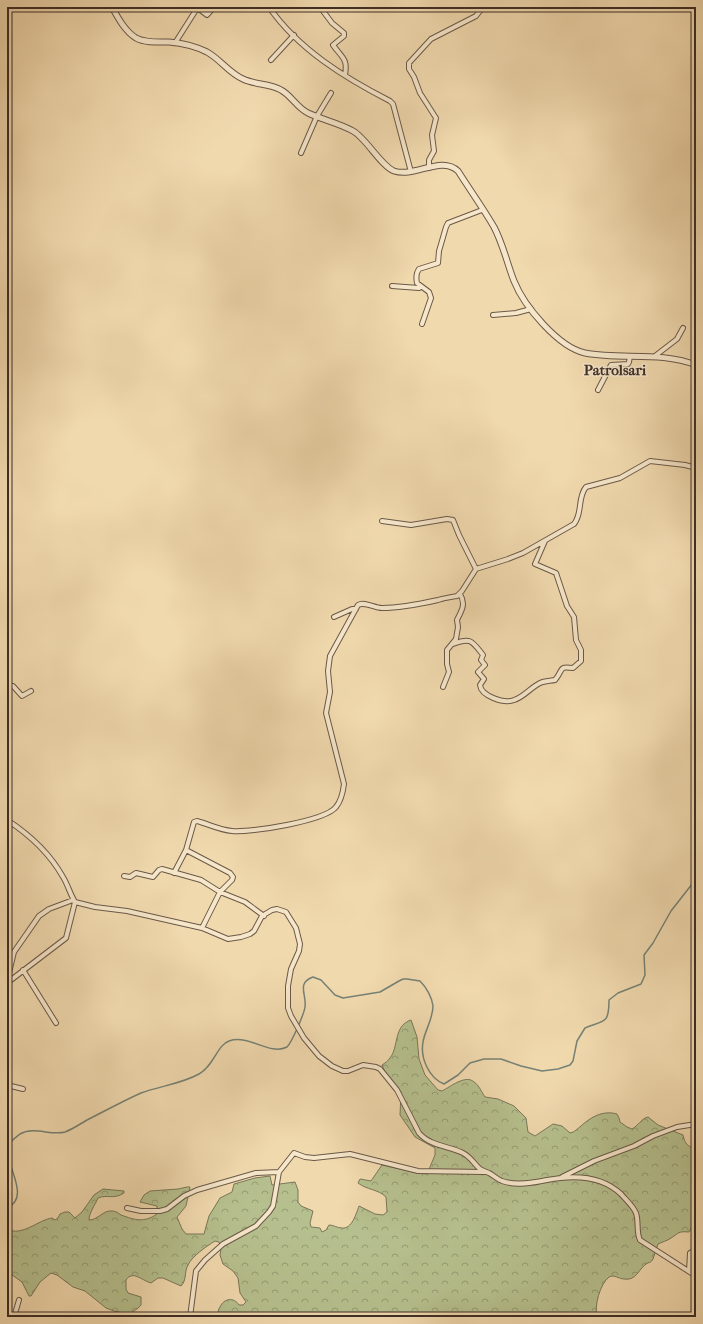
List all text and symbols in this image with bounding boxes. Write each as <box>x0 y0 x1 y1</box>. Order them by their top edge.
district label: Patrolsari <box>584 361 647 379</box>

